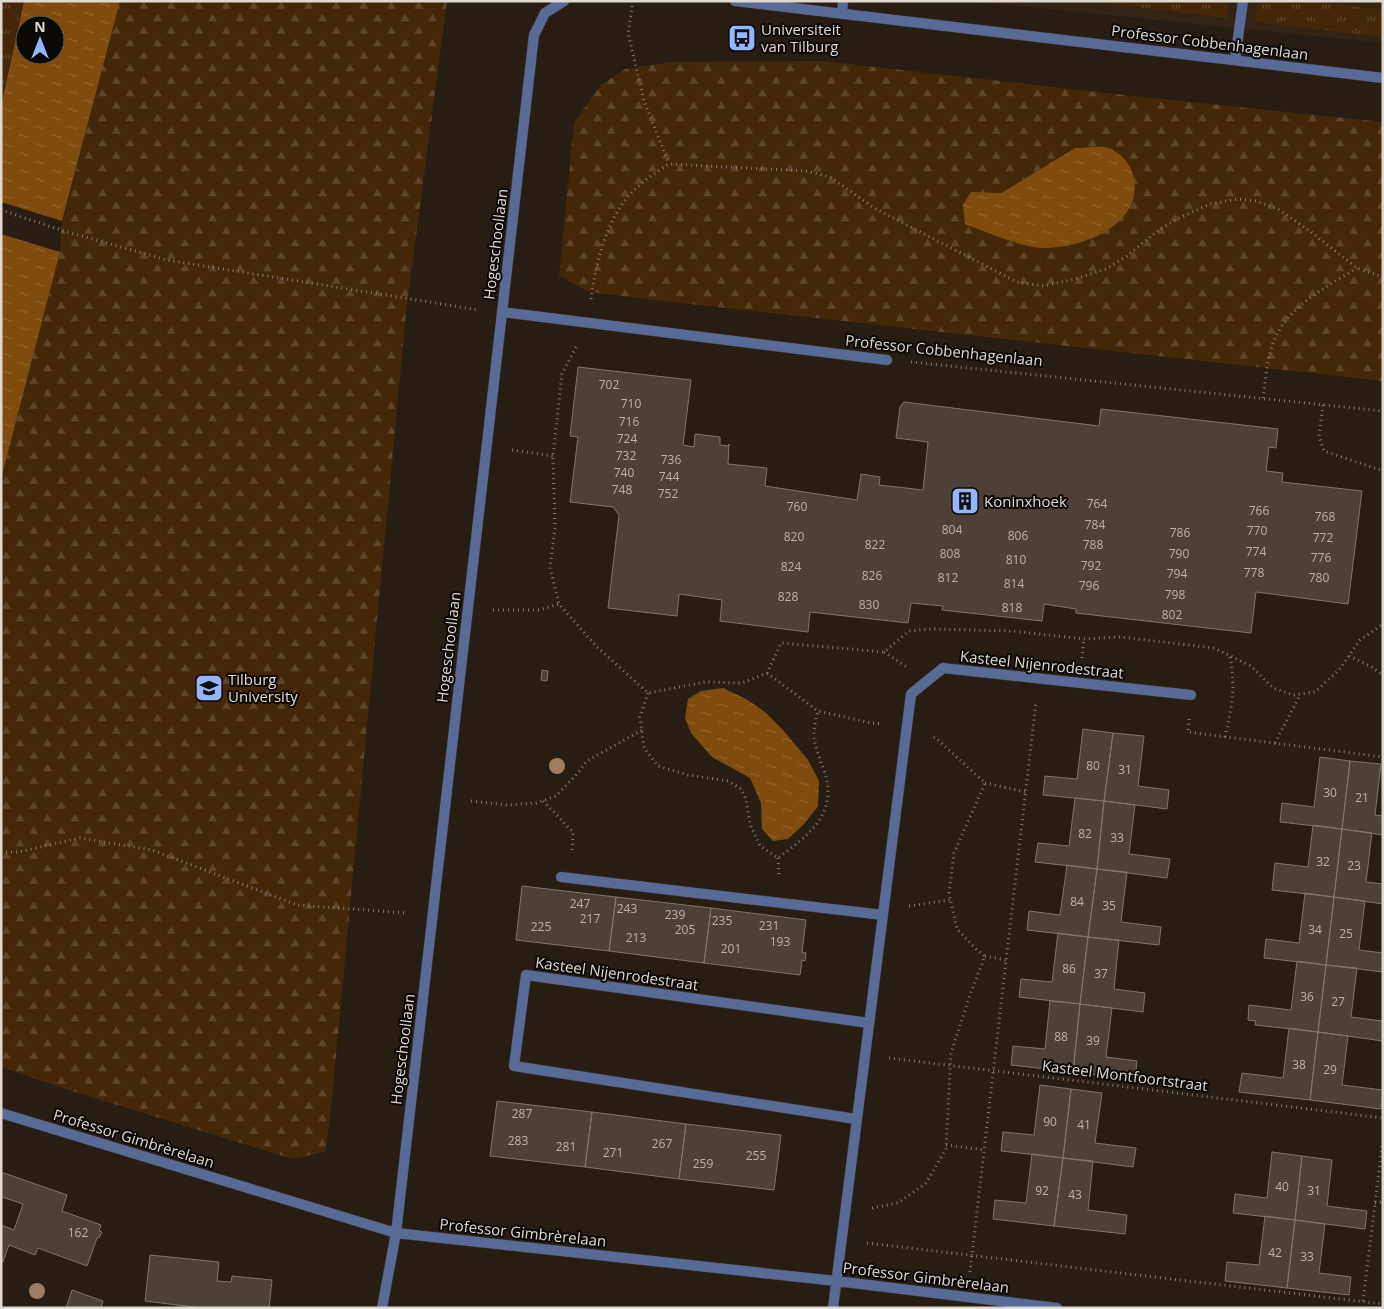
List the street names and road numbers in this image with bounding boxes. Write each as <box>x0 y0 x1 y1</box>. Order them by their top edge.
street label: Professor Cobbenhagenlaan <box>1110 20 1310 64</box>
street label: Hogeschoollaan <box>478 187 512 301</box>
street label: Professor Cobbenhagenlaan <box>844 330 1044 370</box>
street label: Hogeschoollaan <box>431 590 465 704</box>
street label: Kasteel Nijenrodestraat <box>959 645 1125 683</box>
street label: Kasteel Nijenrodestraat <box>534 952 700 994</box>
street label: Hogeschoollaan <box>385 992 419 1106</box>
street label: Kasteel Montfoortstraat <box>1041 1055 1209 1095</box>
street label: Professor Gimbrèrelaan <box>51 1104 217 1172</box>
street label: Professor Gimbrèrelaan <box>439 1213 607 1251</box>
street label: Professor Gimbrèrelaan <box>842 1257 1010 1297</box>

